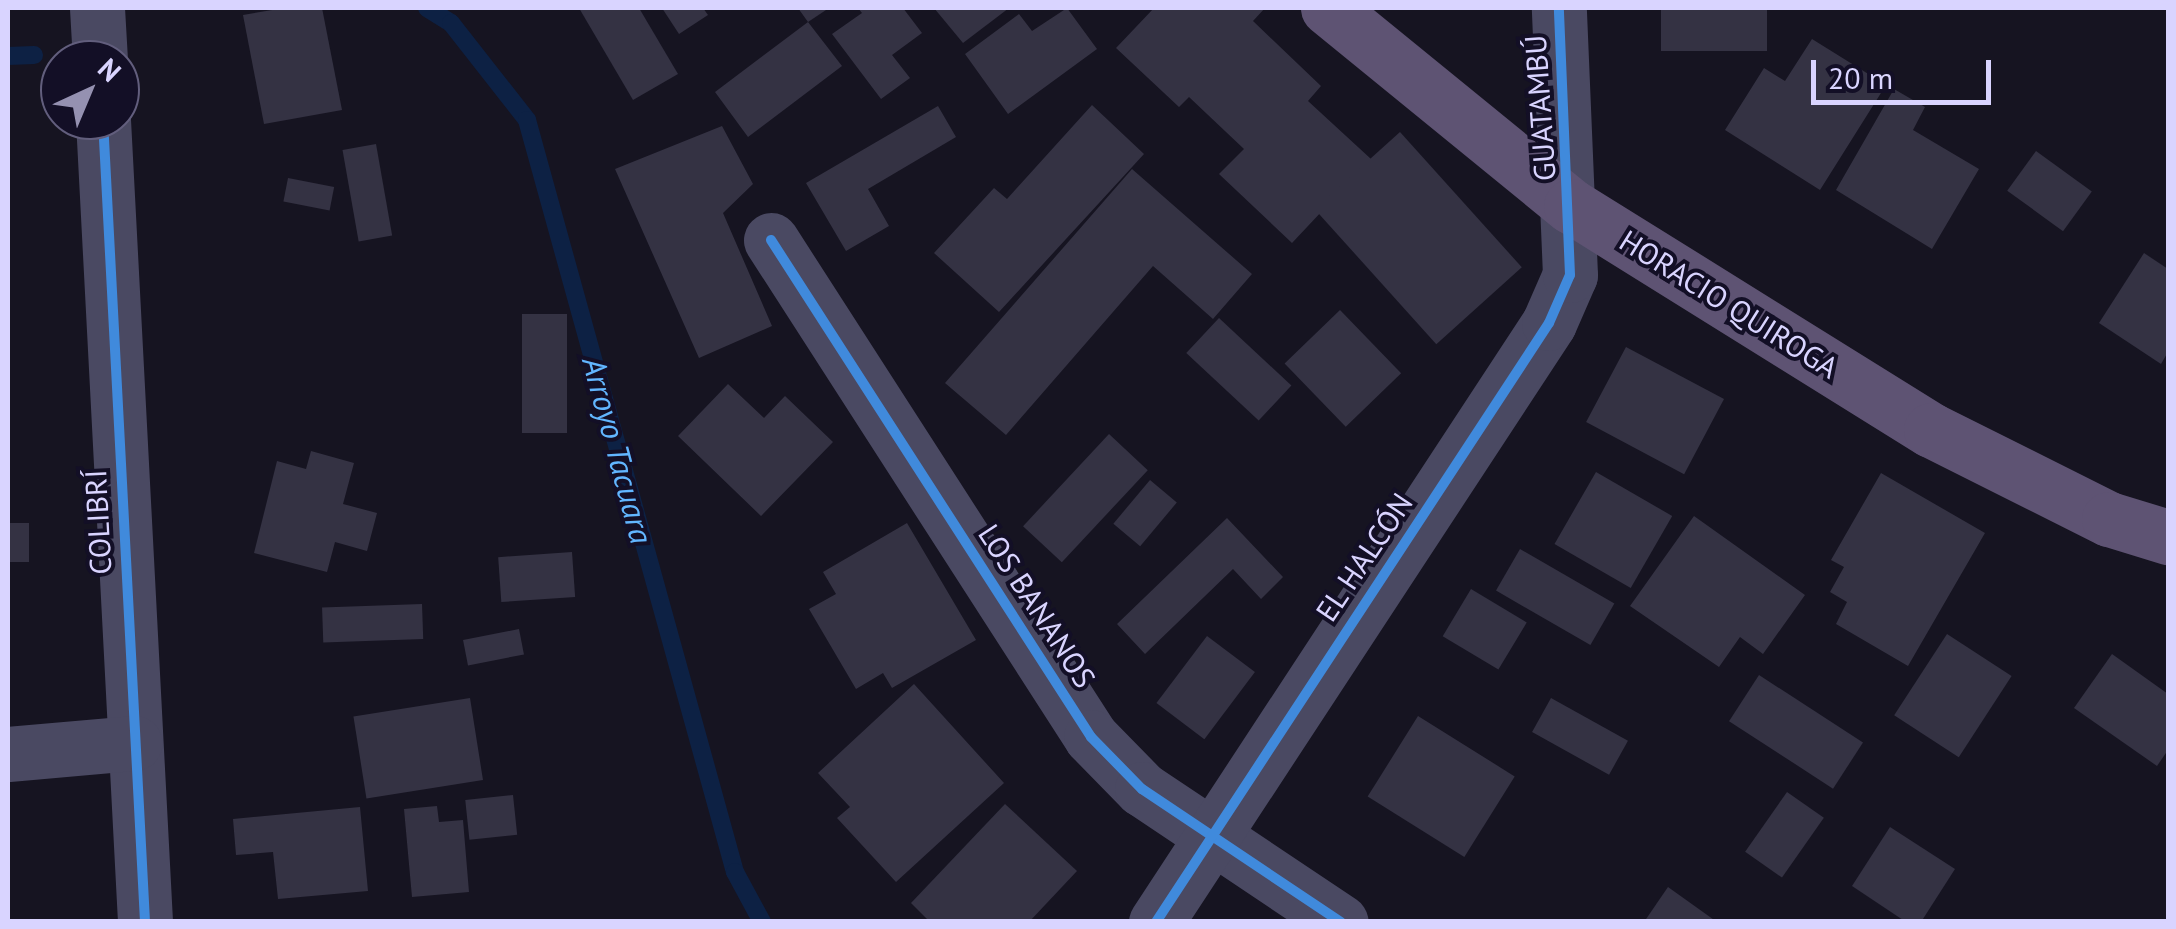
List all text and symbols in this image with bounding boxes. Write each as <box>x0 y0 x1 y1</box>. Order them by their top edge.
street label: GUATAMBÚ <box>1517 34 1563 182</box>
north arrow <box>40 40 140 140</box>
scale bar <box>1816 40 1996 102</box>
text: N <box>90 50 129 89</box>
text: 20 m <box>1828 58 1893 97</box>
street label: HORACIO QUIROGA <box>1613 222 1845 386</box>
water label: Arroyo Tacuara <box>575 352 661 548</box>
street label: COLIBRÍ <box>77 469 119 575</box>
street label: EL HALCÓN <box>1308 486 1420 628</box>
street label: LOS BANANOS <box>971 518 1103 694</box>

